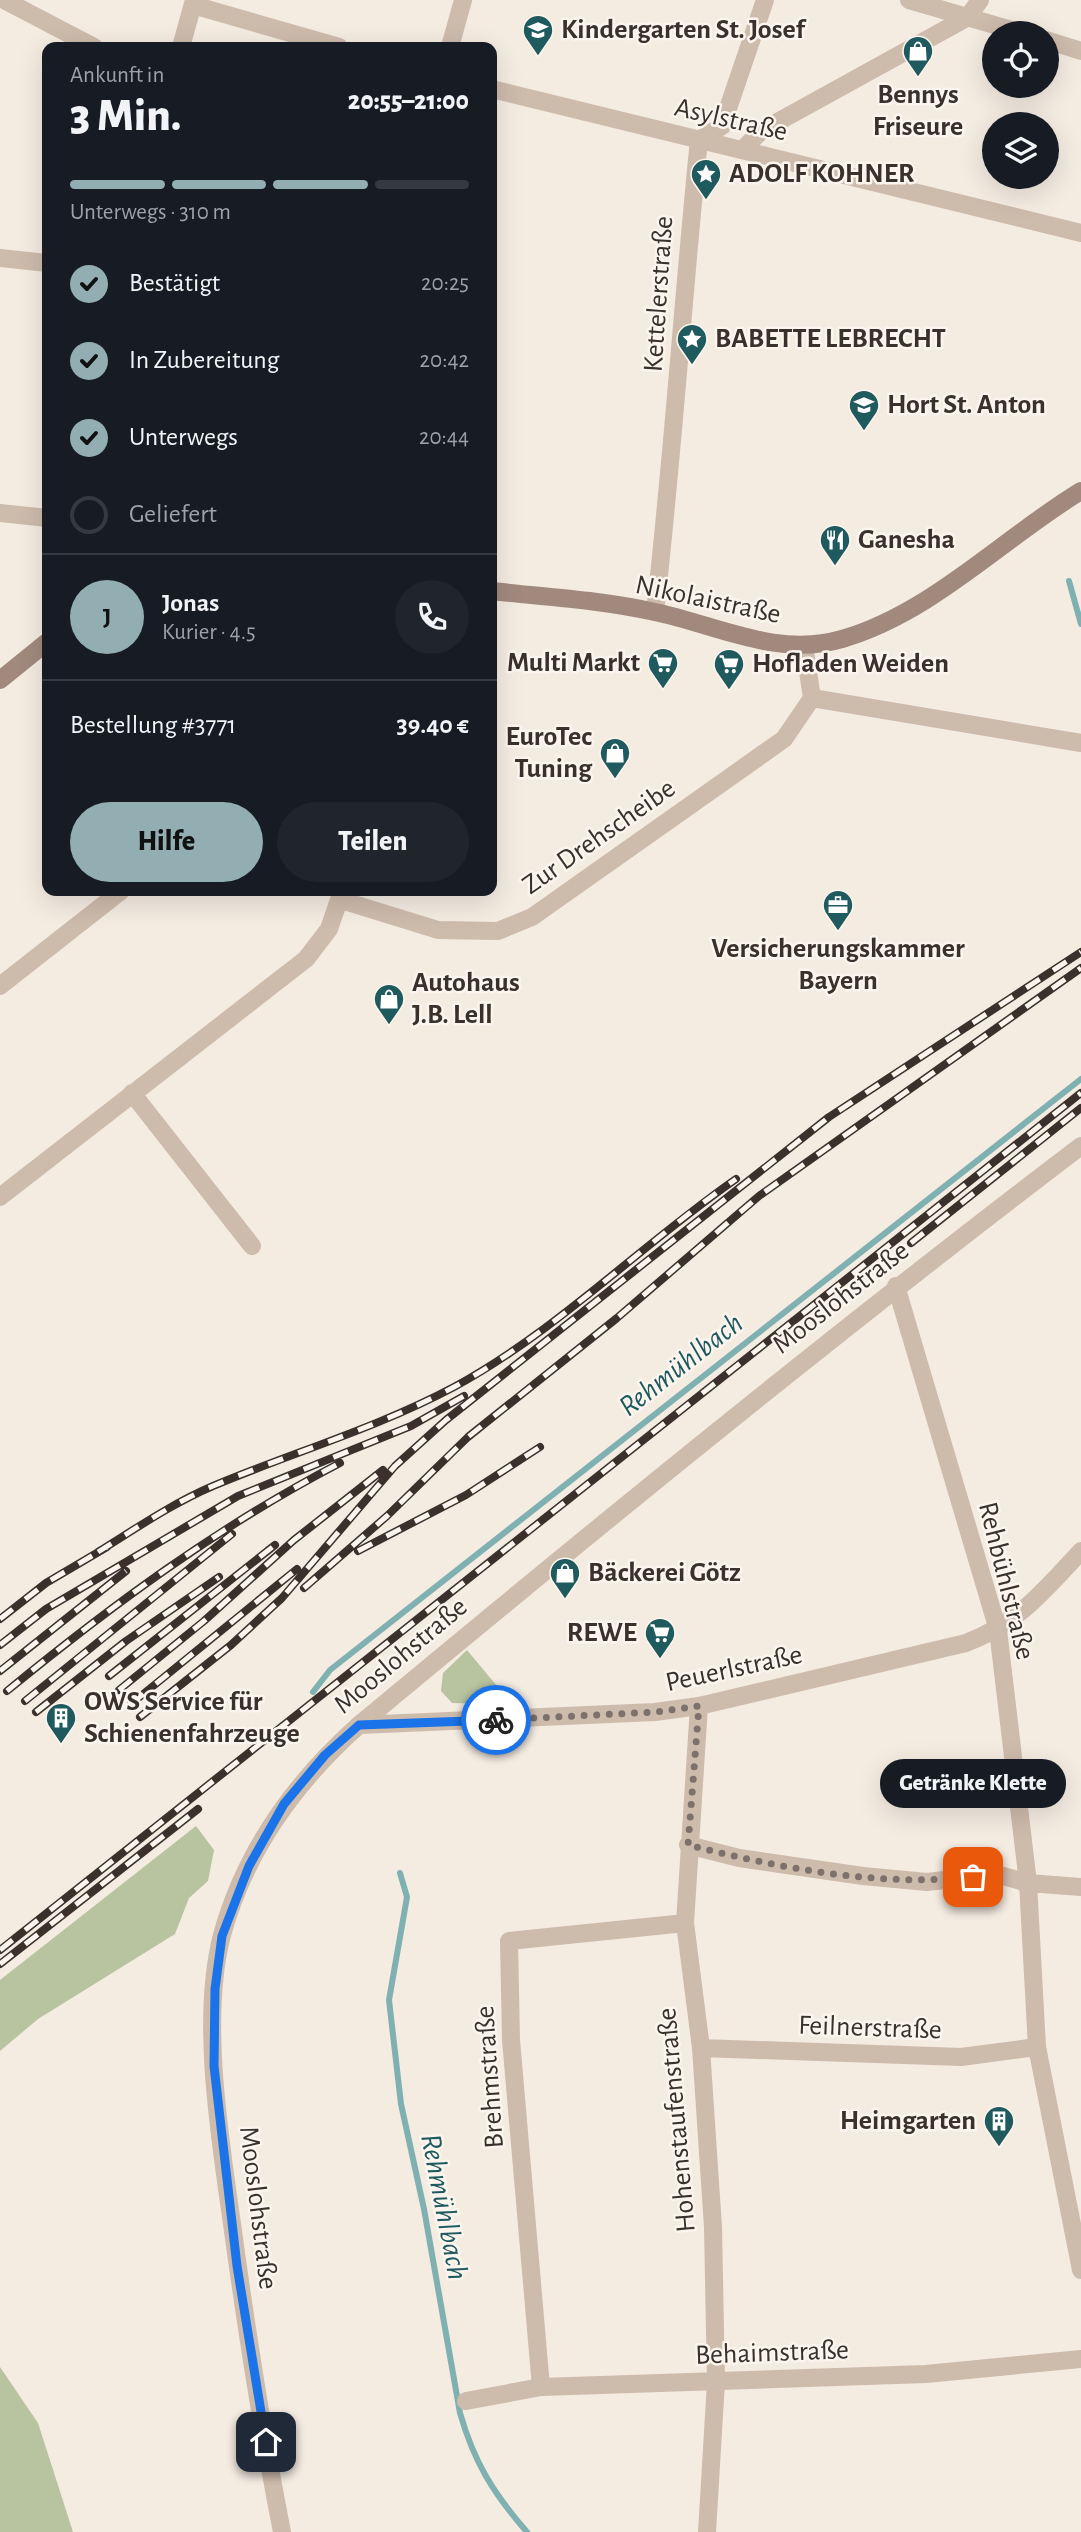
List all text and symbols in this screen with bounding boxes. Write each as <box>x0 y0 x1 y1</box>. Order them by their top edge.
school or university icon: Kindergarten St. Josef <box>521 13 555 57</box>
place label: Kindergarten St. Josef <box>561 16 807 44</box>
map controls <box>982 21 1059 189</box>
button: locate <box>982 21 1059 98</box>
shop icon: Bennys Friseure <box>901 34 935 78</box>
text: Ankunft in <box>70 64 164 87</box>
place label: Bennys Friseure <box>873 81 963 141</box>
text: 20:55–21:00 <box>348 88 469 114</box>
text: 3 Min. <box>70 93 181 139</box>
street label: Asylstraße <box>672 93 790 147</box>
button: layers <box>982 112 1059 189</box>
place icon: ADOLF KOHNER <box>689 157 723 201</box>
place label: ADOLF KOHNER <box>729 160 914 188</box>
text: Unterwegs · 310 m <box>70 201 231 224</box>
street label: Kettelerstraße <box>640 215 678 373</box>
icon: check <box>70 265 108 303</box>
text: Bestätigt <box>129 270 220 296</box>
text: 20:25 <box>421 272 469 295</box>
place icon: BABETTE LEBRECHT <box>675 322 709 366</box>
place label: BABETTE LEBRECHT <box>715 325 946 353</box>
icon: check <box>70 342 108 380</box>
text: In Zubereitung <box>129 347 279 373</box>
text: 20:42 <box>420 349 469 372</box>
school or university icon: Hort St. Anton <box>847 388 881 432</box>
place label: Hort St. Anton <box>887 391 1046 419</box>
icon: check <box>70 419 108 457</box>
text: Unterwegs <box>129 424 238 450</box>
text: 20:44 <box>419 426 469 449</box>
text: Geliefert <box>129 501 217 527</box>
restaurant icon: Ganesha <box>818 523 852 567</box>
place label: Ganesha <box>858 526 955 554</box>
street label: Nikolaistraße <box>633 571 783 629</box>
button: phone <box>395 580 469 654</box>
text: Jonas <box>162 590 219 616</box>
text: J <box>103 604 111 630</box>
text: Kurier · 4.5 <box>162 621 256 644</box>
supermarket icon: Multi Markt <box>646 646 680 690</box>
supermarket icon: Hofladen Weiden <box>712 647 746 691</box>
place label: Multi Markt <box>507 649 641 677</box>
place label: Hofladen Weiden <box>752 650 949 678</box>
text: Bestellung #3771 <box>70 712 236 738</box>
text: 39.40 € <box>397 712 469 738</box>
place label: EuroTec Tuning <box>506 723 593 783</box>
shop icon: EuroTec Tuning <box>598 736 632 780</box>
street label: Zur Drehscheibe <box>518 774 680 900</box>
button: Hilfe <box>70 802 263 882</box>
button: Teilen <box>277 802 469 882</box>
office icon: Versicherungskammer Bayern <box>821 888 855 932</box>
place label: Versicherungskammer Bayern <box>711 935 965 995</box>
place label: Autohaus J.B. Lell <box>412 969 520 1029</box>
shop icon: Autohaus J.B. Lell <box>372 982 406 1026</box>
street label: Mooslohstraße <box>768 1236 914 1360</box>
water label: Rehmühlbach <box>613 1308 749 1422</box>
street label: Rehbühlstraße <box>973 1499 1039 1663</box>
shop icon: Bäckerei Götz <box>548 1556 582 1600</box>
place label: Bäckerei Götz <box>588 1559 741 1587</box>
street label: Mooslohstraße <box>329 1593 473 1719</box>
supermarket icon: REWE <box>643 1616 677 1660</box>
place label: REWE <box>567 1619 637 1647</box>
street label: Peuerlstraße <box>663 1641 805 1697</box>
courier <box>461 1685 531 1755</box>
place label: OWS Service für Schienenfahrzeuge <box>84 1688 300 1748</box>
building icon: OWS Service für Schienenfahrzeuge <box>44 1701 78 1745</box>
icon: bike <box>477 1701 515 1739</box>
callout: Getränke Klette <box>880 1758 1066 1807</box>
text: Getränke Klette <box>899 1772 1047 1795</box>
pin <box>943 1847 1003 1907</box>
icon: bag <box>954 1858 992 1896</box>
street label: Brehmstraße <box>471 2005 509 2149</box>
street label: Hohenstaufenstraße <box>653 2007 701 2233</box>
street label: Feilnerstraße <box>798 2012 942 2044</box>
building icon: Heimgarten <box>982 2104 1016 2148</box>
place label: Heimgarten <box>840 2107 976 2135</box>
street label: Mooslohstraße <box>234 2125 282 2291</box>
water label: Rehmühlbach <box>415 2132 473 2282</box>
street label: Behaimstraße <box>695 2336 849 2370</box>
pin <box>236 2412 296 2472</box>
icon: home <box>247 2423 285 2461</box>

